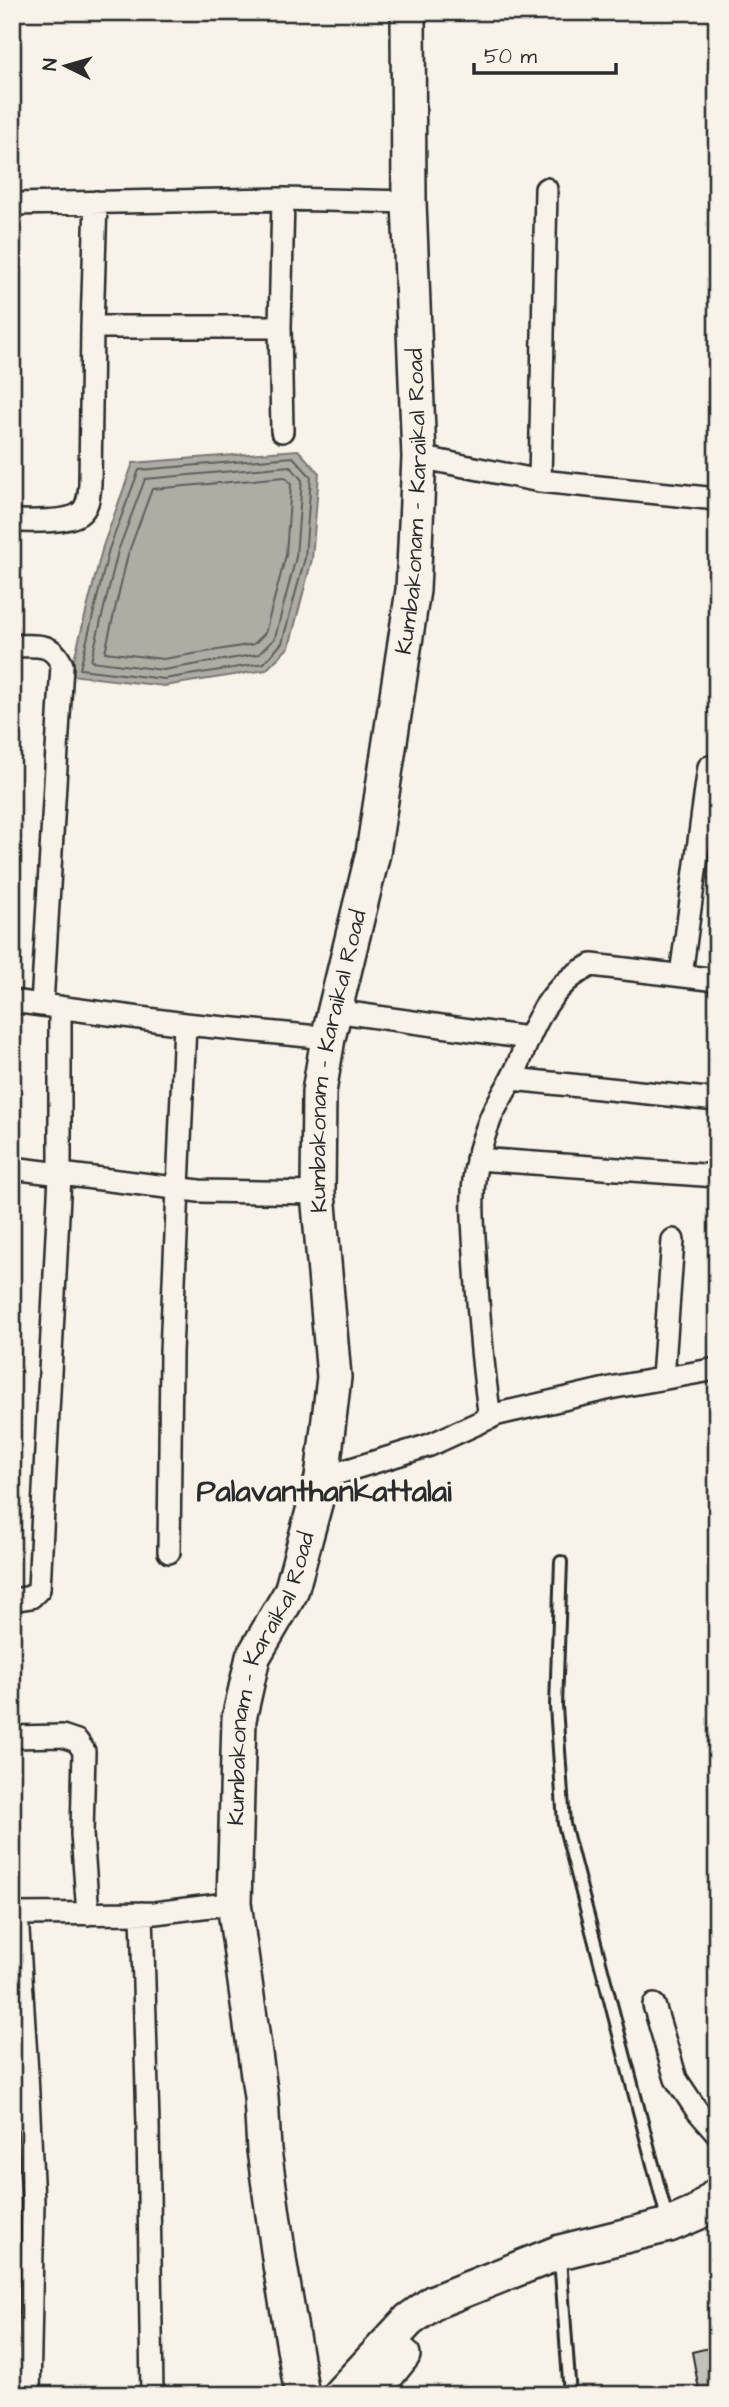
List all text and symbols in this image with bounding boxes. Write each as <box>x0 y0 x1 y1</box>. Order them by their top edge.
north arrow <box>32 32 102 102</box>
scale bar <box>474 32 615 76</box>
text: 50 m <box>484 42 538 71</box>
text: N <box>37 57 65 72</box>
street label: Kumbakonam - Karaikal Road <box>387 347 435 657</box>
street label: Kumbakonam - Karaikal Road <box>302 906 375 1214</box>
district label: Palavanthankattalai <box>196 1471 452 1513</box>
street label: Kumbakonam - Karaikal Road <box>220 1528 323 1826</box>

